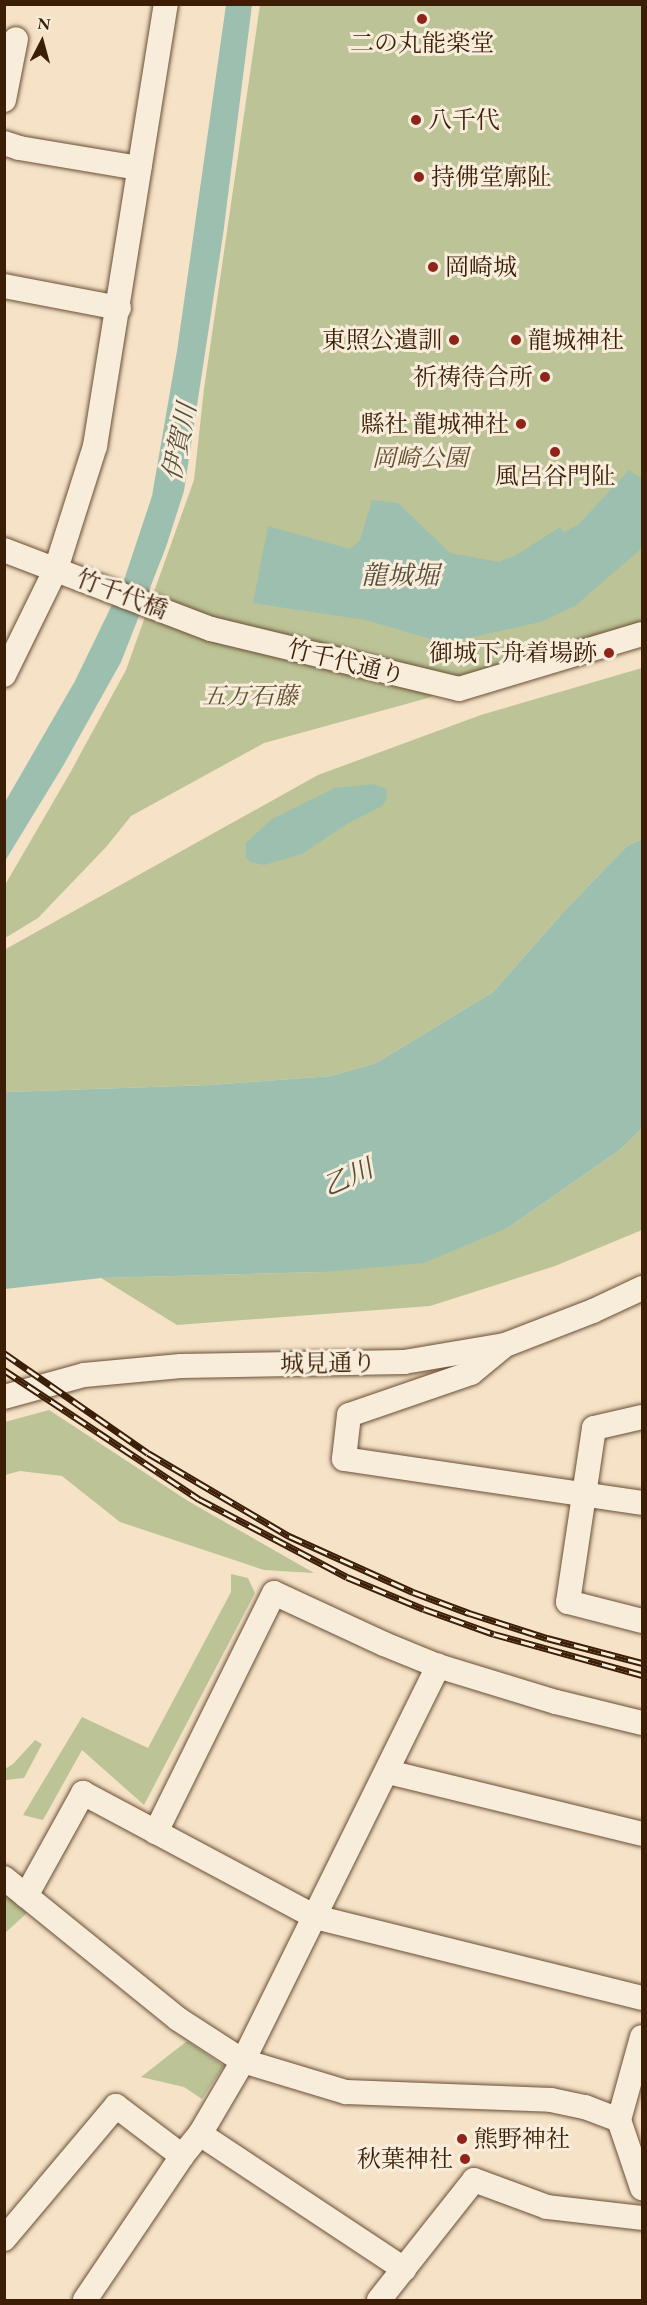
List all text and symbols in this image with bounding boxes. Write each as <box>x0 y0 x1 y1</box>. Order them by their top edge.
north arrow <box>12 12 72 72</box>
text: N <box>36 12 51 35</box>
marker: 二の丸能楽堂 <box>415 12 429 26</box>
place label: 二の丸能楽堂 <box>350 29 494 57</box>
place label: 八千代 <box>428 106 500 134</box>
marker: 八千代 <box>409 113 423 127</box>
place label: 持佛堂廓阯 <box>431 163 551 191</box>
marker: 持佛堂廓阯 <box>412 170 426 184</box>
place label: 岡崎城 <box>445 253 517 281</box>
marker: 岡崎城 <box>426 260 440 274</box>
place label: 東照公遺訓 <box>322 326 442 354</box>
place label: 龍城神社 <box>528 326 624 354</box>
marker: 東照公遺訓 <box>447 333 461 347</box>
marker: 龍城神社 <box>509 333 523 347</box>
place label: 祈祷待合所 <box>413 363 533 391</box>
marker: 祈祷待合所 <box>538 370 552 384</box>
water label: 伊賀川 <box>157 401 203 483</box>
place label: 縣社 龍城神社 <box>360 410 509 438</box>
marker: 縣社 龍城神社 <box>514 417 528 431</box>
park label: 岡崎公園 <box>372 444 468 472</box>
marker: 風呂谷門阯 <box>548 445 562 459</box>
place label: 風呂谷門阯 <box>495 462 615 490</box>
water label: 龍城堀 <box>361 560 439 592</box>
street label: 竹千代橋 <box>72 563 172 625</box>
street label: 竹千代通り <box>284 634 408 690</box>
place label: 御城下舟着場跡 <box>429 639 597 667</box>
marker: 御城下舟着場跡 <box>602 646 616 660</box>
park label: 五万石藤 <box>202 682 298 710</box>
water label: 乙川 <box>318 1153 378 1203</box>
street label: 城見通り <box>280 1348 376 1378</box>
place label: 熊野神社 <box>474 2125 570 2153</box>
marker: 熊野神社 <box>455 2132 469 2146</box>
place label: 秋葉神社 <box>357 2145 453 2173</box>
marker: 秋葉神社 <box>458 2152 472 2166</box>

